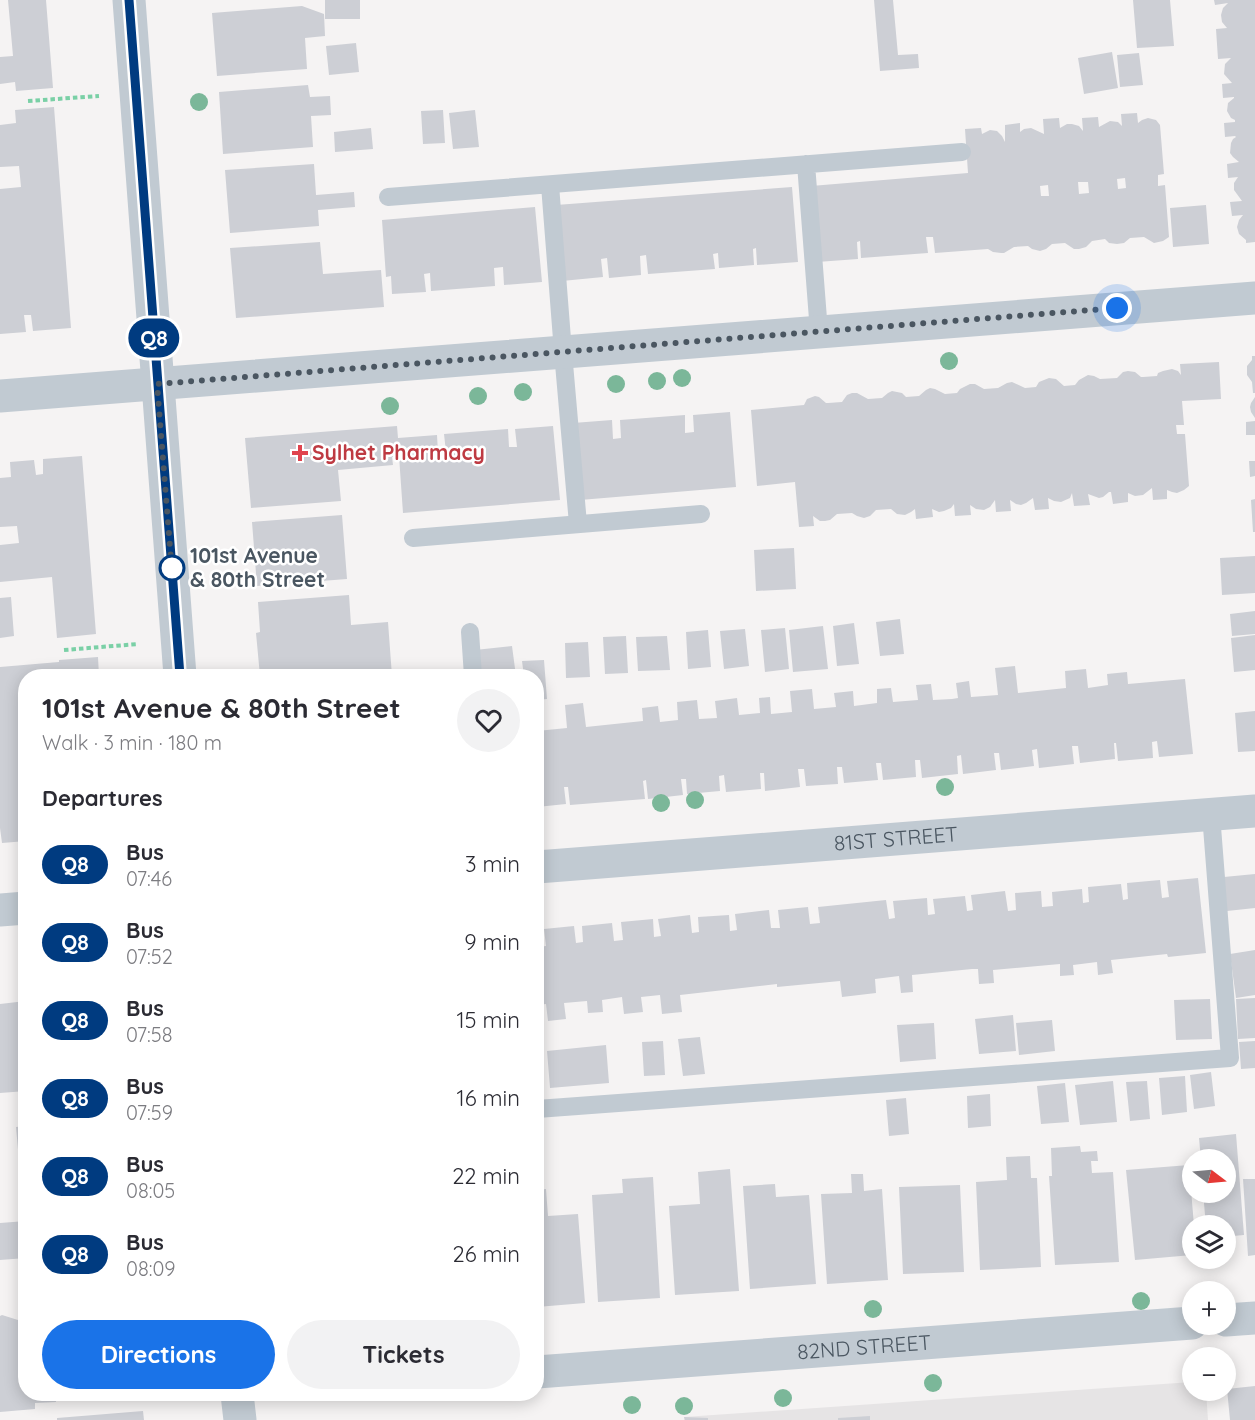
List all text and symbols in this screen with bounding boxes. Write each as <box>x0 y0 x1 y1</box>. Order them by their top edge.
your location <box>1102 293 1132 323</box>
line badge: Q8 <box>127 318 181 358</box>
text: Q8 <box>140 325 168 351</box>
place label: Sylhet Pharmacy <box>312 439 485 465</box>
marker: Sylhet Pharmacy <box>293 446 307 460</box>
place label: 101st Avenue & 80th Street <box>190 542 325 592</box>
marker: 101st Avenue & 80th Street <box>159 555 185 581</box>
button: heart <box>457 689 520 752</box>
text: 101st Avenue & 80th Street <box>42 690 401 725</box>
text: Walk · 3 min · 180 m <box>42 730 222 755</box>
text: Departures <box>42 784 163 812</box>
street label: 81ST STREET <box>833 820 959 856</box>
text: Bus <box>126 838 164 866</box>
text: 3 min <box>465 850 520 878</box>
text: Q8 <box>61 851 89 877</box>
text: 07:46 <box>126 866 172 891</box>
text: Bus <box>126 916 164 944</box>
text: 9 min <box>464 928 520 956</box>
text: Q8 <box>61 929 89 955</box>
text: 07:52 <box>126 944 173 969</box>
text: Bus <box>126 994 164 1022</box>
text: 15 min <box>456 1006 520 1034</box>
text: Q8 <box>61 1007 89 1033</box>
text: 07:58 <box>126 1022 173 1047</box>
text: Bus <box>126 1072 164 1100</box>
text: 16 min <box>457 1084 520 1112</box>
text: Q8 <box>61 1085 89 1111</box>
text: 07:59 <box>126 1100 173 1125</box>
north arrow <box>1182 1149 1236 1203</box>
map controls <box>1182 1149 1236 1401</box>
text: Bus <box>126 1150 164 1178</box>
text: 22 min <box>452 1162 520 1190</box>
text: Q8 <box>61 1163 89 1189</box>
text: 08:05 <box>126 1178 175 1203</box>
button: layers <box>1182 1215 1236 1269</box>
text: Bus <box>126 1228 164 1256</box>
text: 26 min <box>452 1240 520 1268</box>
text: Q8 <box>61 1241 89 1267</box>
text: 08:09 <box>126 1256 176 1281</box>
button: + <box>1182 1281 1236 1335</box>
button: Directions <box>42 1320 275 1389</box>
button: Tickets <box>287 1320 520 1389</box>
street label: 82ND STREET <box>796 1329 932 1365</box>
button: − <box>1182 1347 1236 1401</box>

